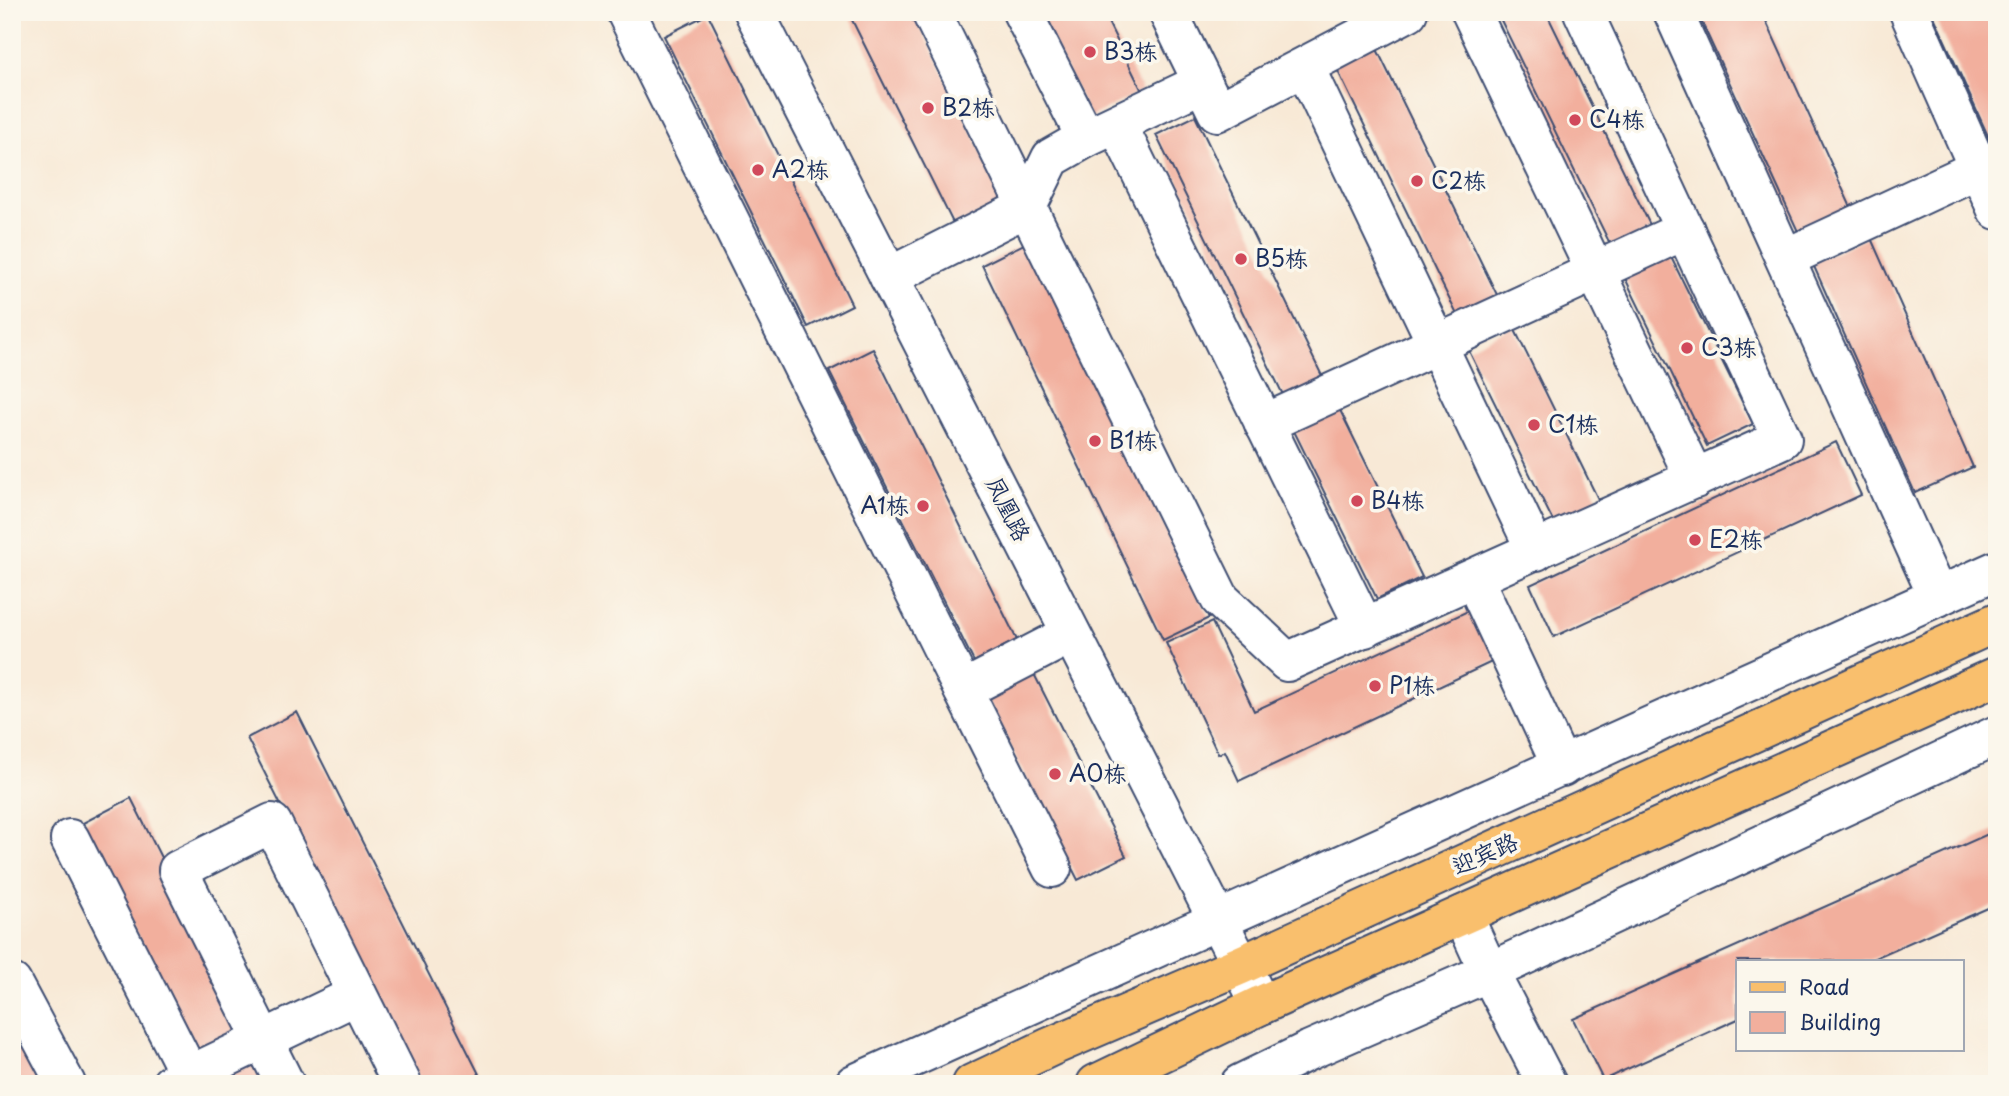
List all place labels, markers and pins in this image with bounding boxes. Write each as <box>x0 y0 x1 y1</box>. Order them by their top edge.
place label: B3栋 <box>1104 33 1157 68</box>
marker: B3栋 <box>1082 44 1098 60</box>
place label: B2栋 <box>942 89 995 124</box>
marker: B2栋 <box>920 100 936 116</box>
place label: C4栋 <box>1589 101 1645 136</box>
marker: C4栋 <box>1567 112 1583 128</box>
place label: A2栋 <box>772 151 829 186</box>
marker: A2栋 <box>750 162 766 178</box>
place label: C2栋 <box>1431 162 1486 197</box>
marker: C2栋 <box>1409 173 1425 189</box>
place label: B5栋 <box>1255 240 1308 275</box>
marker: B5栋 <box>1233 251 1249 267</box>
place label: C3栋 <box>1701 329 1757 364</box>
marker: C3栋 <box>1679 340 1695 356</box>
place label: C1栋 <box>1548 406 1599 441</box>
marker: C1栋 <box>1526 417 1542 433</box>
place label: B1栋 <box>1109 422 1158 457</box>
marker: B1栋 <box>1087 433 1103 449</box>
place label: B4栋 <box>1371 482 1424 517</box>
place label: A1栋 <box>860 487 909 522</box>
marker: B4栋 <box>1349 493 1365 509</box>
marker: A1栋 <box>915 498 931 514</box>
place label: E2栋 <box>1709 521 1763 556</box>
marker: E2栋 <box>1687 532 1703 548</box>
place label: P1栋 <box>1389 667 1435 702</box>
marker: P1栋 <box>1367 678 1383 694</box>
place label: A0栋 <box>1069 755 1126 790</box>
marker: A0栋 <box>1047 766 1063 782</box>

